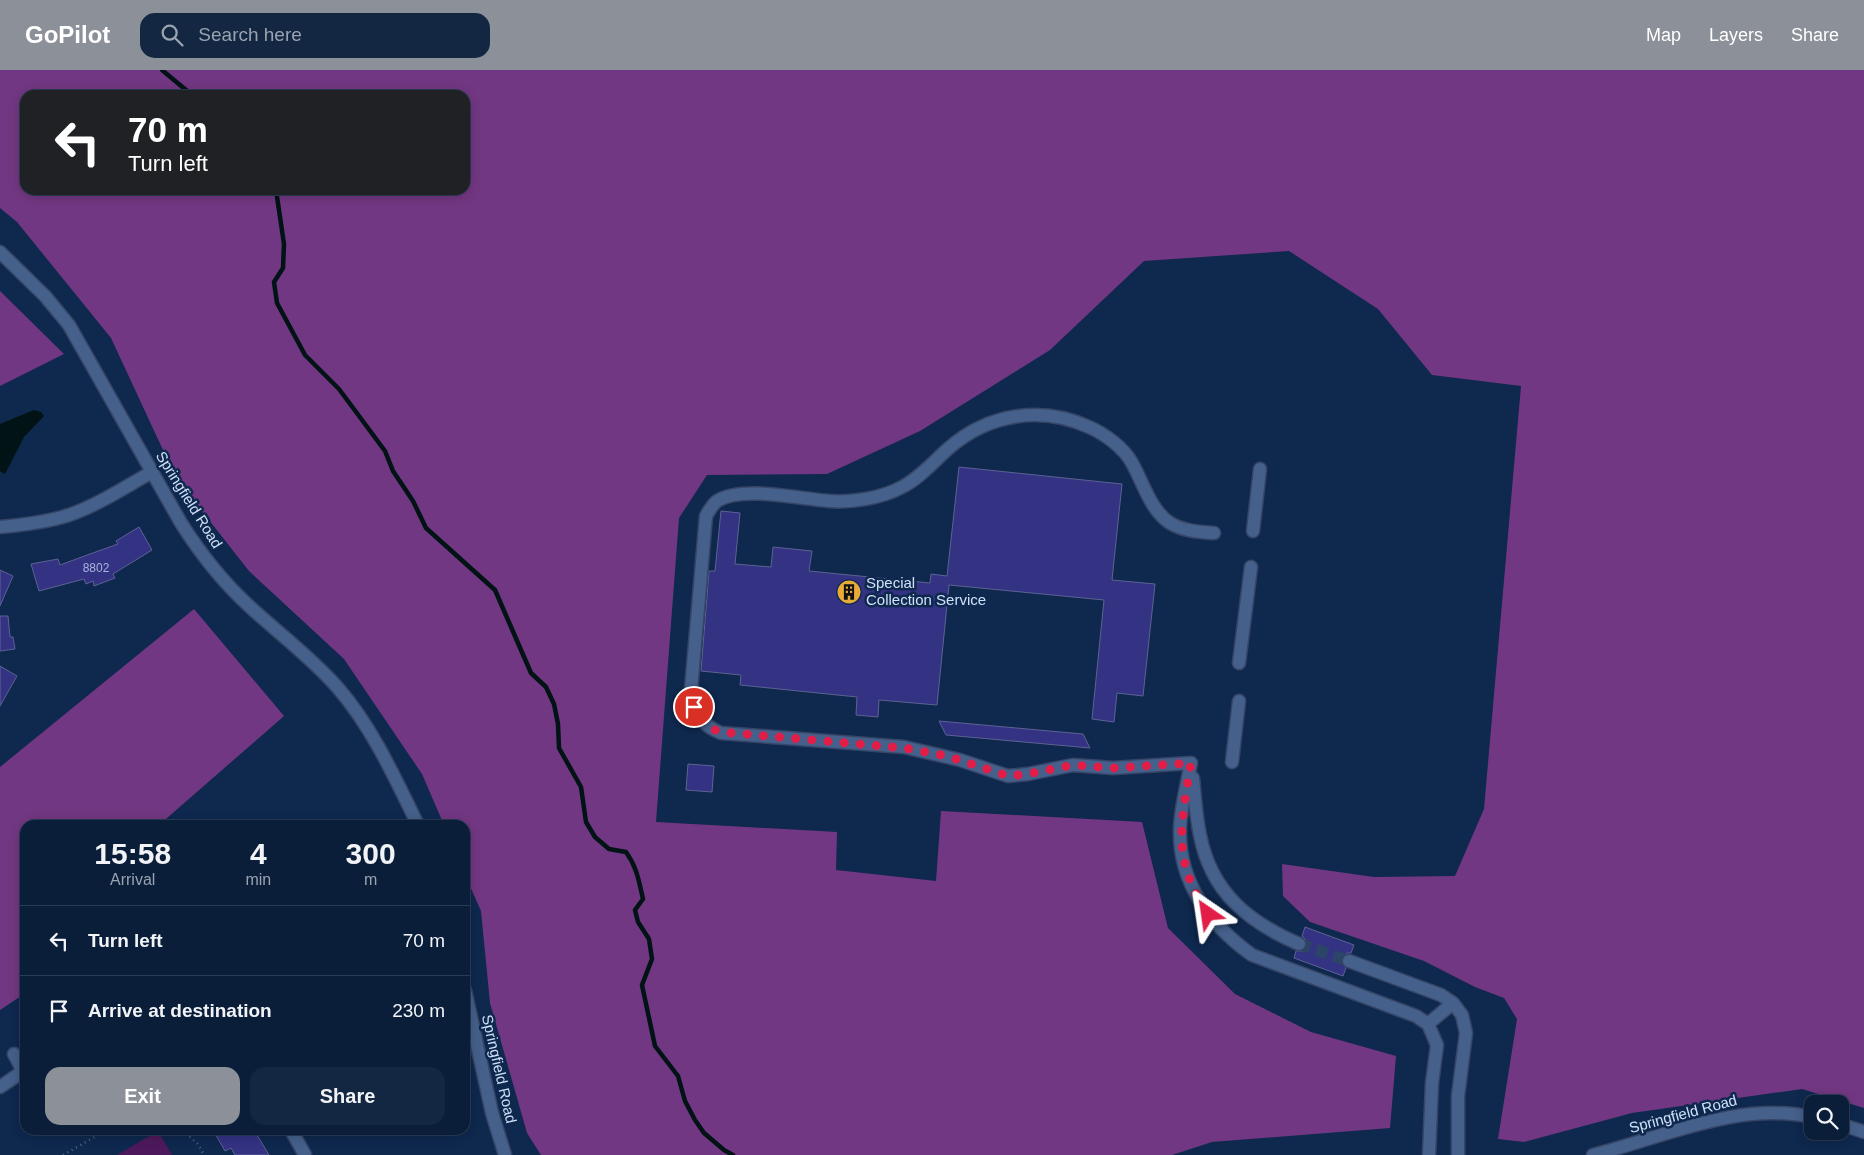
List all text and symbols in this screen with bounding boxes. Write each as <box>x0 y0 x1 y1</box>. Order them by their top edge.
search box <box>140 13 490 58</box>
text: GoPilot <box>25 21 110 48</box>
icon: search <box>158 21 186 49</box>
text: Search here <box>198 24 302 45</box>
text: Map <box>1646 25 1681 45</box>
text: Layers <box>1709 25 1763 45</box>
text: Share <box>1791 25 1839 45</box>
icon: left <box>45 110 110 175</box>
text: 70 m <box>128 110 208 149</box>
text: Turn left <box>128 151 208 176</box>
street label: Springfield Road <box>153 448 226 551</box>
house number: 8802 <box>83 561 110 575</box>
place label: Special Collection Service <box>866 574 986 608</box>
building icon: Special Collection Service <box>836 579 862 605</box>
pin <box>673 686 715 728</box>
icon: arrive <box>680 693 708 721</box>
text: 15:58 <box>94 837 171 870</box>
text: 4 <box>250 837 267 870</box>
text: 300 <box>346 837 396 870</box>
text: Arrival <box>110 871 155 888</box>
text: min <box>245 871 271 888</box>
text: m <box>364 871 377 888</box>
position arrow <box>1181 887 1233 939</box>
icon: left <box>45 927 73 955</box>
text: Turn left <box>88 930 163 951</box>
text: 70 m <box>403 930 445 951</box>
icon: arrive <box>45 997 73 1025</box>
text: Arrive at destination <box>88 1000 272 1021</box>
text: 230 m <box>392 1000 445 1021</box>
street label: Springfield Road <box>479 1013 520 1125</box>
button: Exit <box>45 1067 240 1125</box>
button: Share <box>250 1067 445 1125</box>
street label: Springfield Road <box>1627 1091 1739 1136</box>
map controls <box>1804 1095 1849 1140</box>
button: search <box>1804 1095 1849 1140</box>

